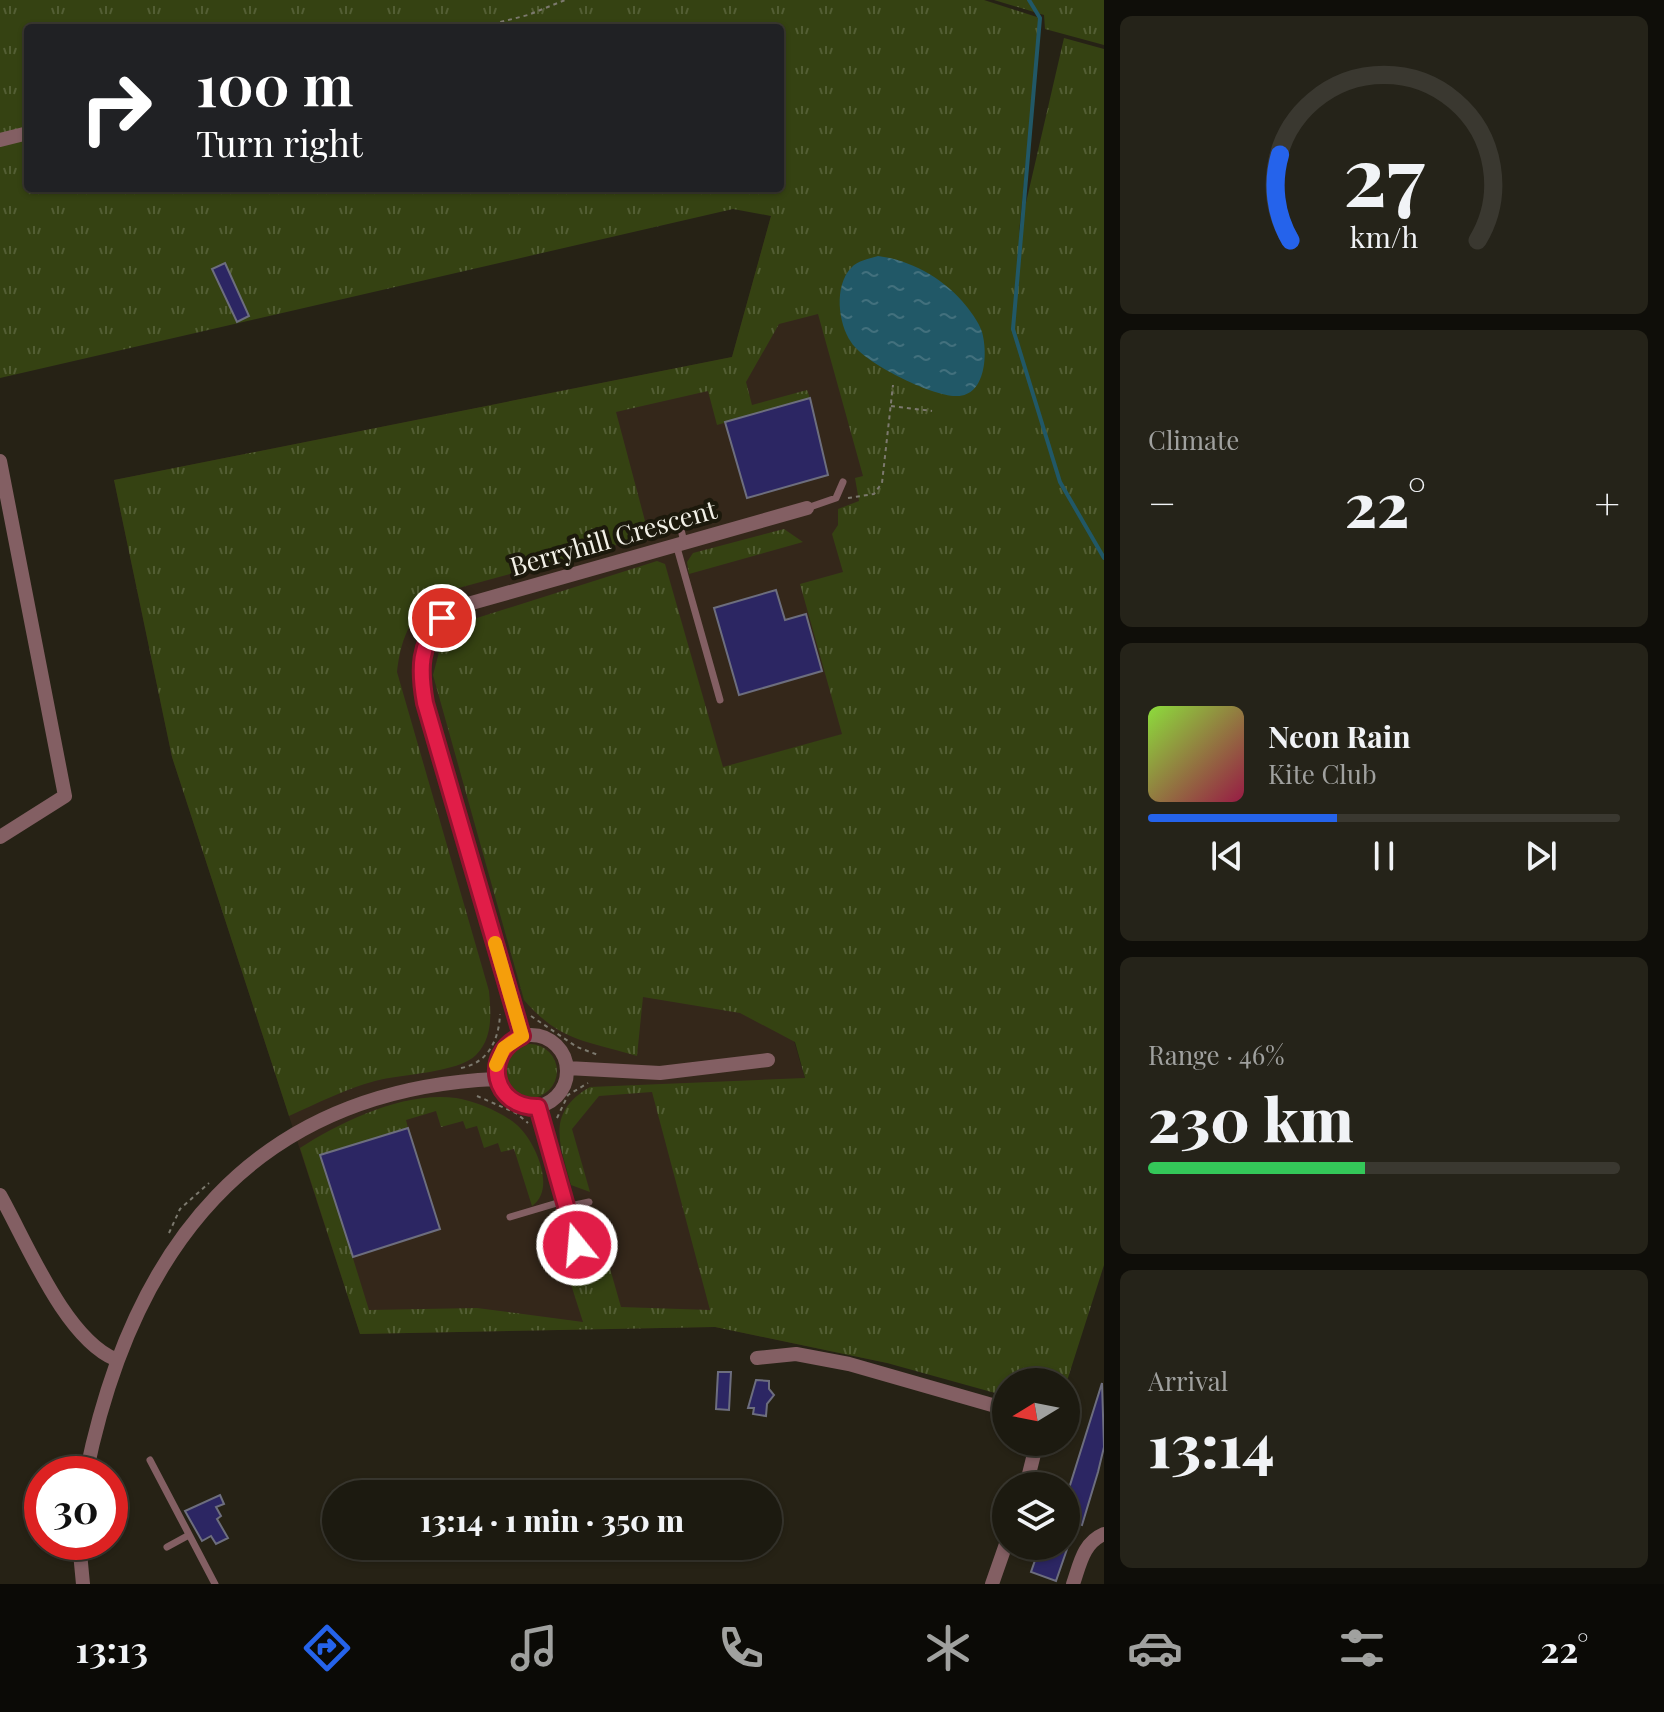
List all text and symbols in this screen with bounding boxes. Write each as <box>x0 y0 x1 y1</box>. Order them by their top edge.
text: 100 m <box>196 46 353 121</box>
icon: right <box>64 56 168 160</box>
text: 27 <box>1343 116 1425 227</box>
text: Turn right <box>196 118 363 166</box>
text: km/h <box>1350 217 1418 255</box>
text: Climate <box>1148 422 1239 457</box>
text: 22° <box>1345 462 1426 542</box>
text: − <box>1148 472 1176 531</box>
text: + <box>1594 472 1620 531</box>
street label: Berryhill Crescent <box>506 491 721 583</box>
pin <box>408 584 476 652</box>
icon: arrive <box>420 596 464 640</box>
text: Neon Rain <box>1268 716 1411 756</box>
text: Kite Club <box>1268 756 1377 791</box>
icon: previous <box>1205 834 1249 878</box>
icon: pause <box>1362 834 1406 878</box>
icon: next <box>1519 834 1563 878</box>
text: Range · 46% <box>1148 1037 1285 1072</box>
text: 230 km <box>1148 1077 1354 1157</box>
position arrow <box>535 1203 619 1287</box>
text: Arrival <box>1148 1363 1228 1398</box>
north arrow <box>992 1368 1080 1456</box>
map controls <box>992 1368 1080 1560</box>
text: 13:14 <box>1148 1403 1275 1483</box>
speed limit sign: 30 <box>24 1456 128 1560</box>
button: layers <box>992 1472 1080 1560</box>
text: 13:14 · 1 min · 350 m <box>420 1500 684 1540</box>
icon: directions <box>299 1620 355 1676</box>
icon: music <box>506 1620 562 1676</box>
icon: phone <box>713 1620 769 1676</box>
icon: climate <box>920 1620 976 1676</box>
icon: car <box>1127 1620 1183 1676</box>
icon: filters <box>1334 1620 1390 1676</box>
text: 13:13 <box>75 1624 148 1672</box>
text: 22° <box>1541 1624 1589 1672</box>

